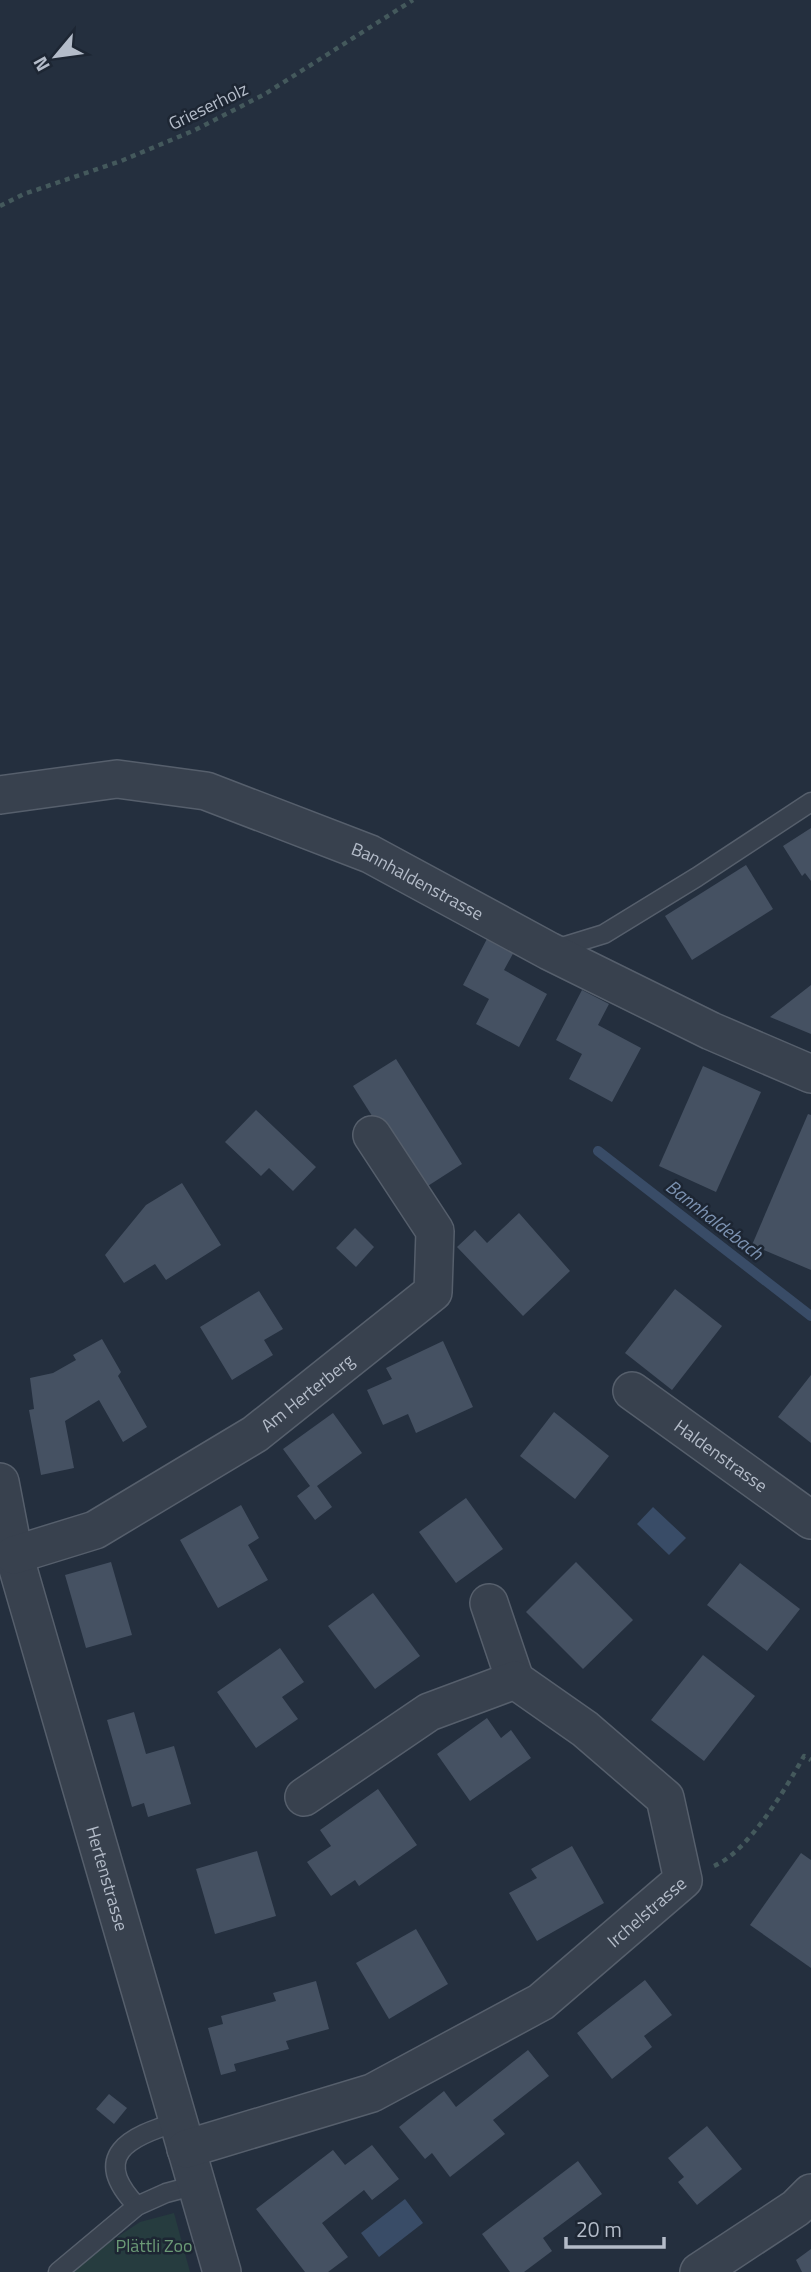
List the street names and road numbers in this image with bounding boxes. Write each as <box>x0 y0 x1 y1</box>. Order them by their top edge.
street label: Grieserholz <box>164 75 252 137</box>
street label: Bannhaldenstrasse <box>348 835 489 927</box>
street label: Am Herterberg <box>255 1347 360 1438</box>
street label: Haldenstrasse <box>669 1412 774 1498</box>
street label: Hertenstrasse <box>80 1823 136 1934</box>
street label: Irchelstrasse <box>601 1870 692 1953</box>

